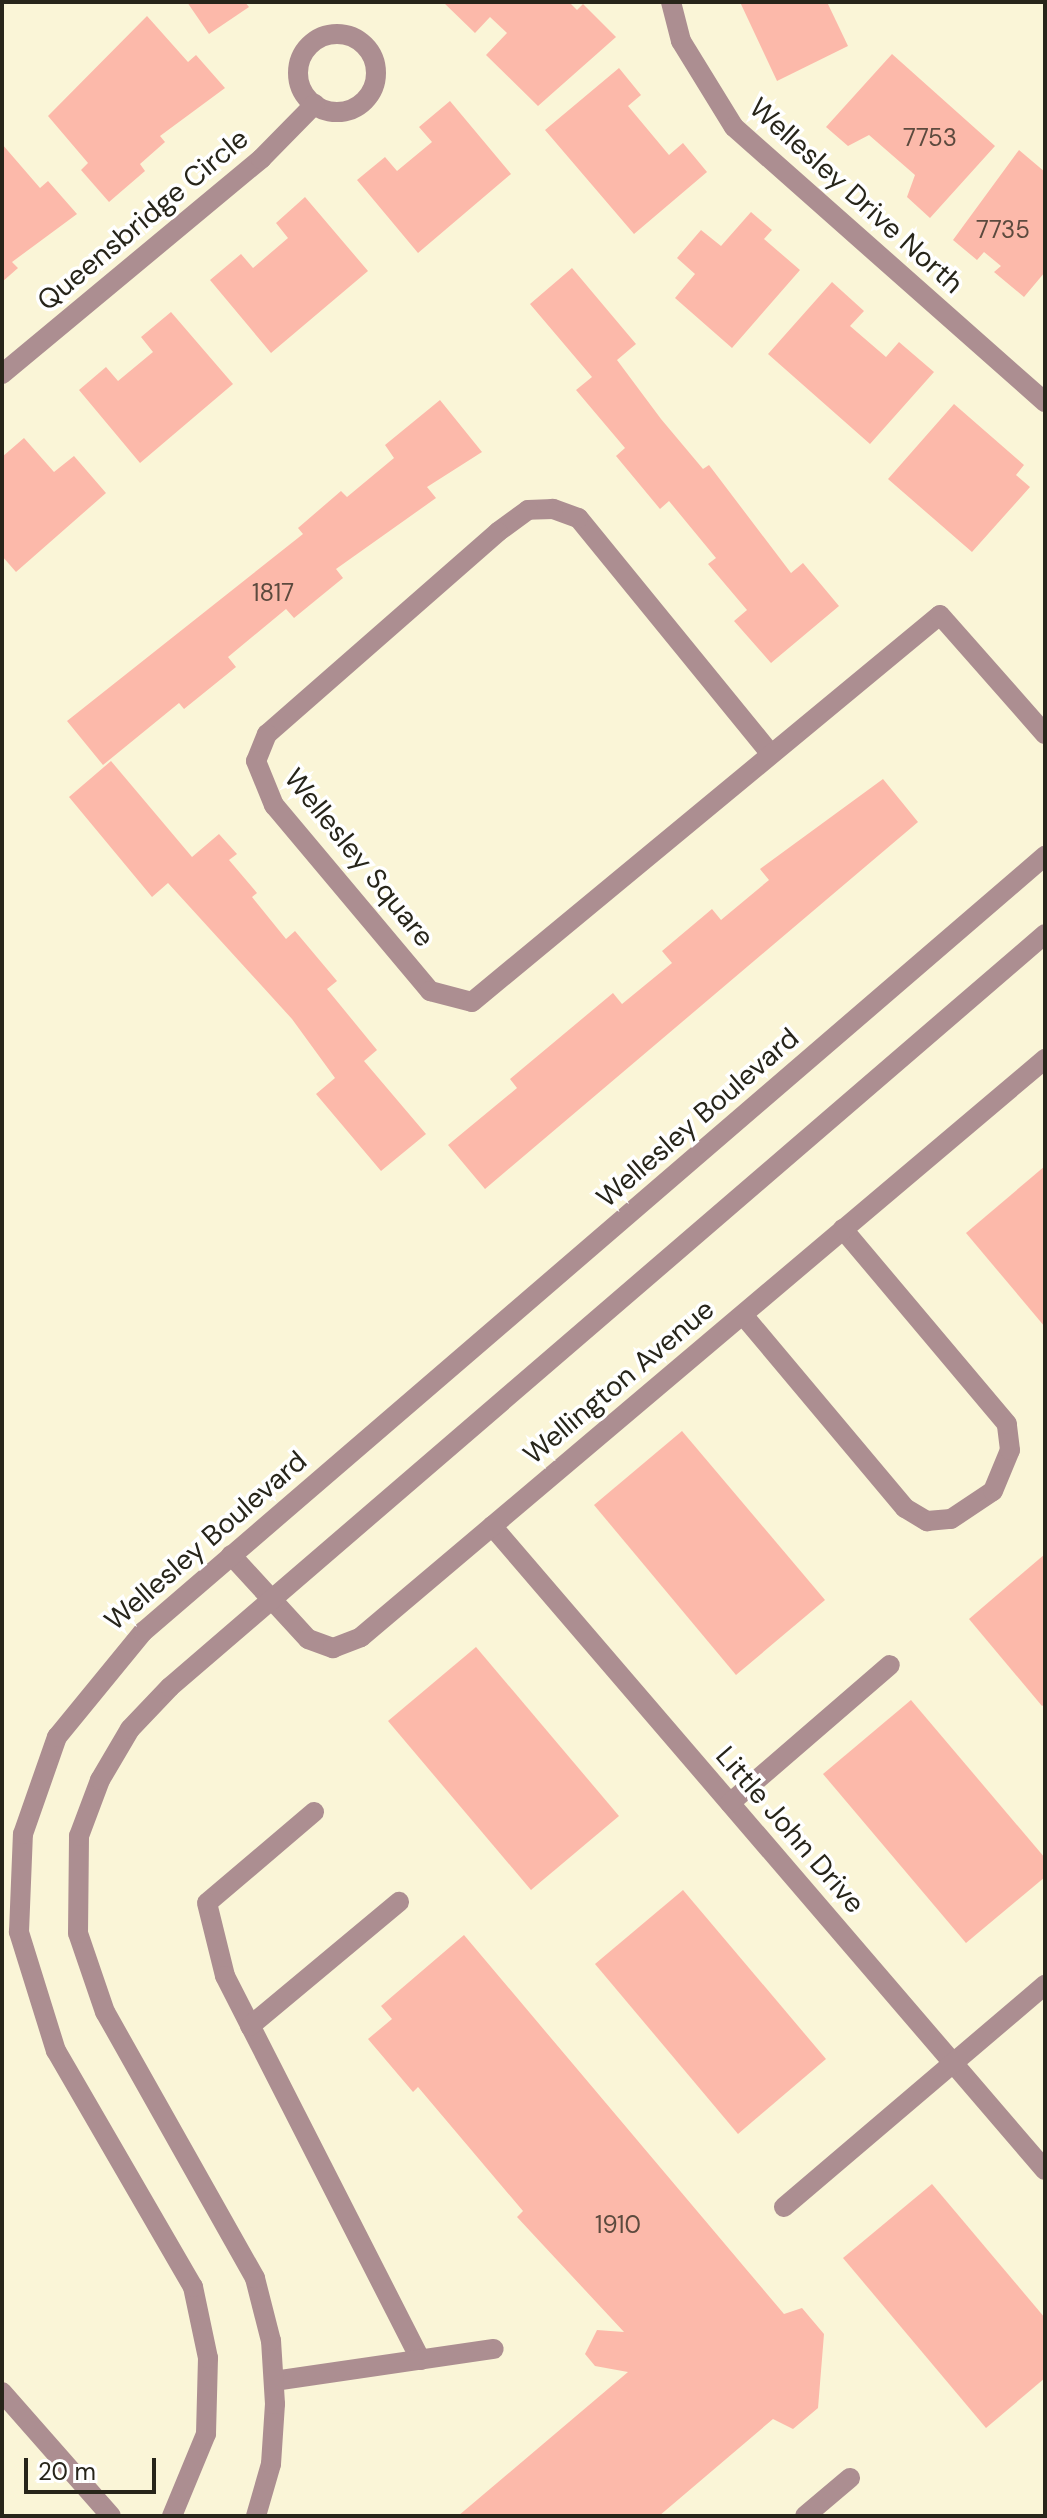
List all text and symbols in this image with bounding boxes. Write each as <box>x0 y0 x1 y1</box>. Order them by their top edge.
street label: Wellesley Drive North <box>742 91 970 301</box>
street label: Queensbridge Circle <box>31 122 255 318</box>
house number: 7753 <box>903 124 957 152</box>
house number: 7735 <box>976 216 1030 244</box>
house number: 1817 <box>252 579 294 607</box>
street label: Wellesley Square <box>277 762 441 954</box>
street label: Wellesley Boulevard <box>590 1021 806 1215</box>
street label: Wellington Avenue <box>517 1293 721 1471</box>
street label: Wellesley Boulevard <box>98 1444 314 1638</box>
street label: Little John Drive <box>709 1740 871 1920</box>
house number: 1910 <box>595 2211 641 2239</box>
scale bar <box>28 2442 160 2492</box>
text: 20 m <box>38 2456 96 2487</box>

